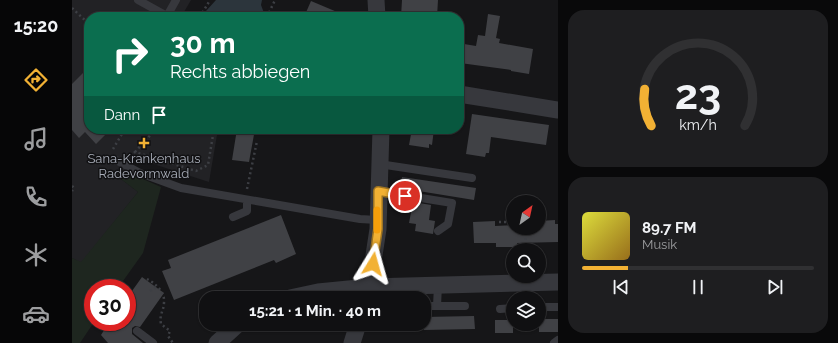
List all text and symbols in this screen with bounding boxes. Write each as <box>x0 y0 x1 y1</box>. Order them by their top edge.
text: 15:20 <box>14 15 58 36</box>
text: 30 m <box>170 27 236 60</box>
icon: right <box>104 28 156 80</box>
text: Rechts abbiegen <box>170 61 310 82</box>
icon: directions <box>22 66 50 94</box>
text: 23 <box>675 70 721 119</box>
icon: arrive <box>148 104 170 126</box>
text: Dann <box>104 106 140 124</box>
text: km/h <box>679 117 717 133</box>
icon: music <box>22 125 50 153</box>
marker: Sana-Krankenhaus Radevormwald <box>138 137 150 149</box>
place label: Sana-Krankenhaus Radevormwald <box>87 151 201 181</box>
pin <box>388 179 422 213</box>
icon: phone <box>22 183 50 211</box>
icon: arrive <box>394 185 416 207</box>
north arrow <box>506 195 546 235</box>
map controls <box>506 195 546 331</box>
text: 89.7 FM <box>642 219 697 237</box>
text: Musik <box>642 237 677 252</box>
icon: climate <box>22 241 50 269</box>
position arrow <box>352 243 394 285</box>
button: search <box>506 243 546 283</box>
icon: previous <box>610 276 632 298</box>
icon: pause <box>687 276 709 298</box>
icon: next <box>764 276 786 298</box>
speed limit sign: 30 <box>84 279 136 331</box>
button: layers <box>506 291 546 331</box>
icon: car <box>22 300 50 328</box>
text: 15:21 · 1 Min. · 40 m <box>249 302 381 320</box>

